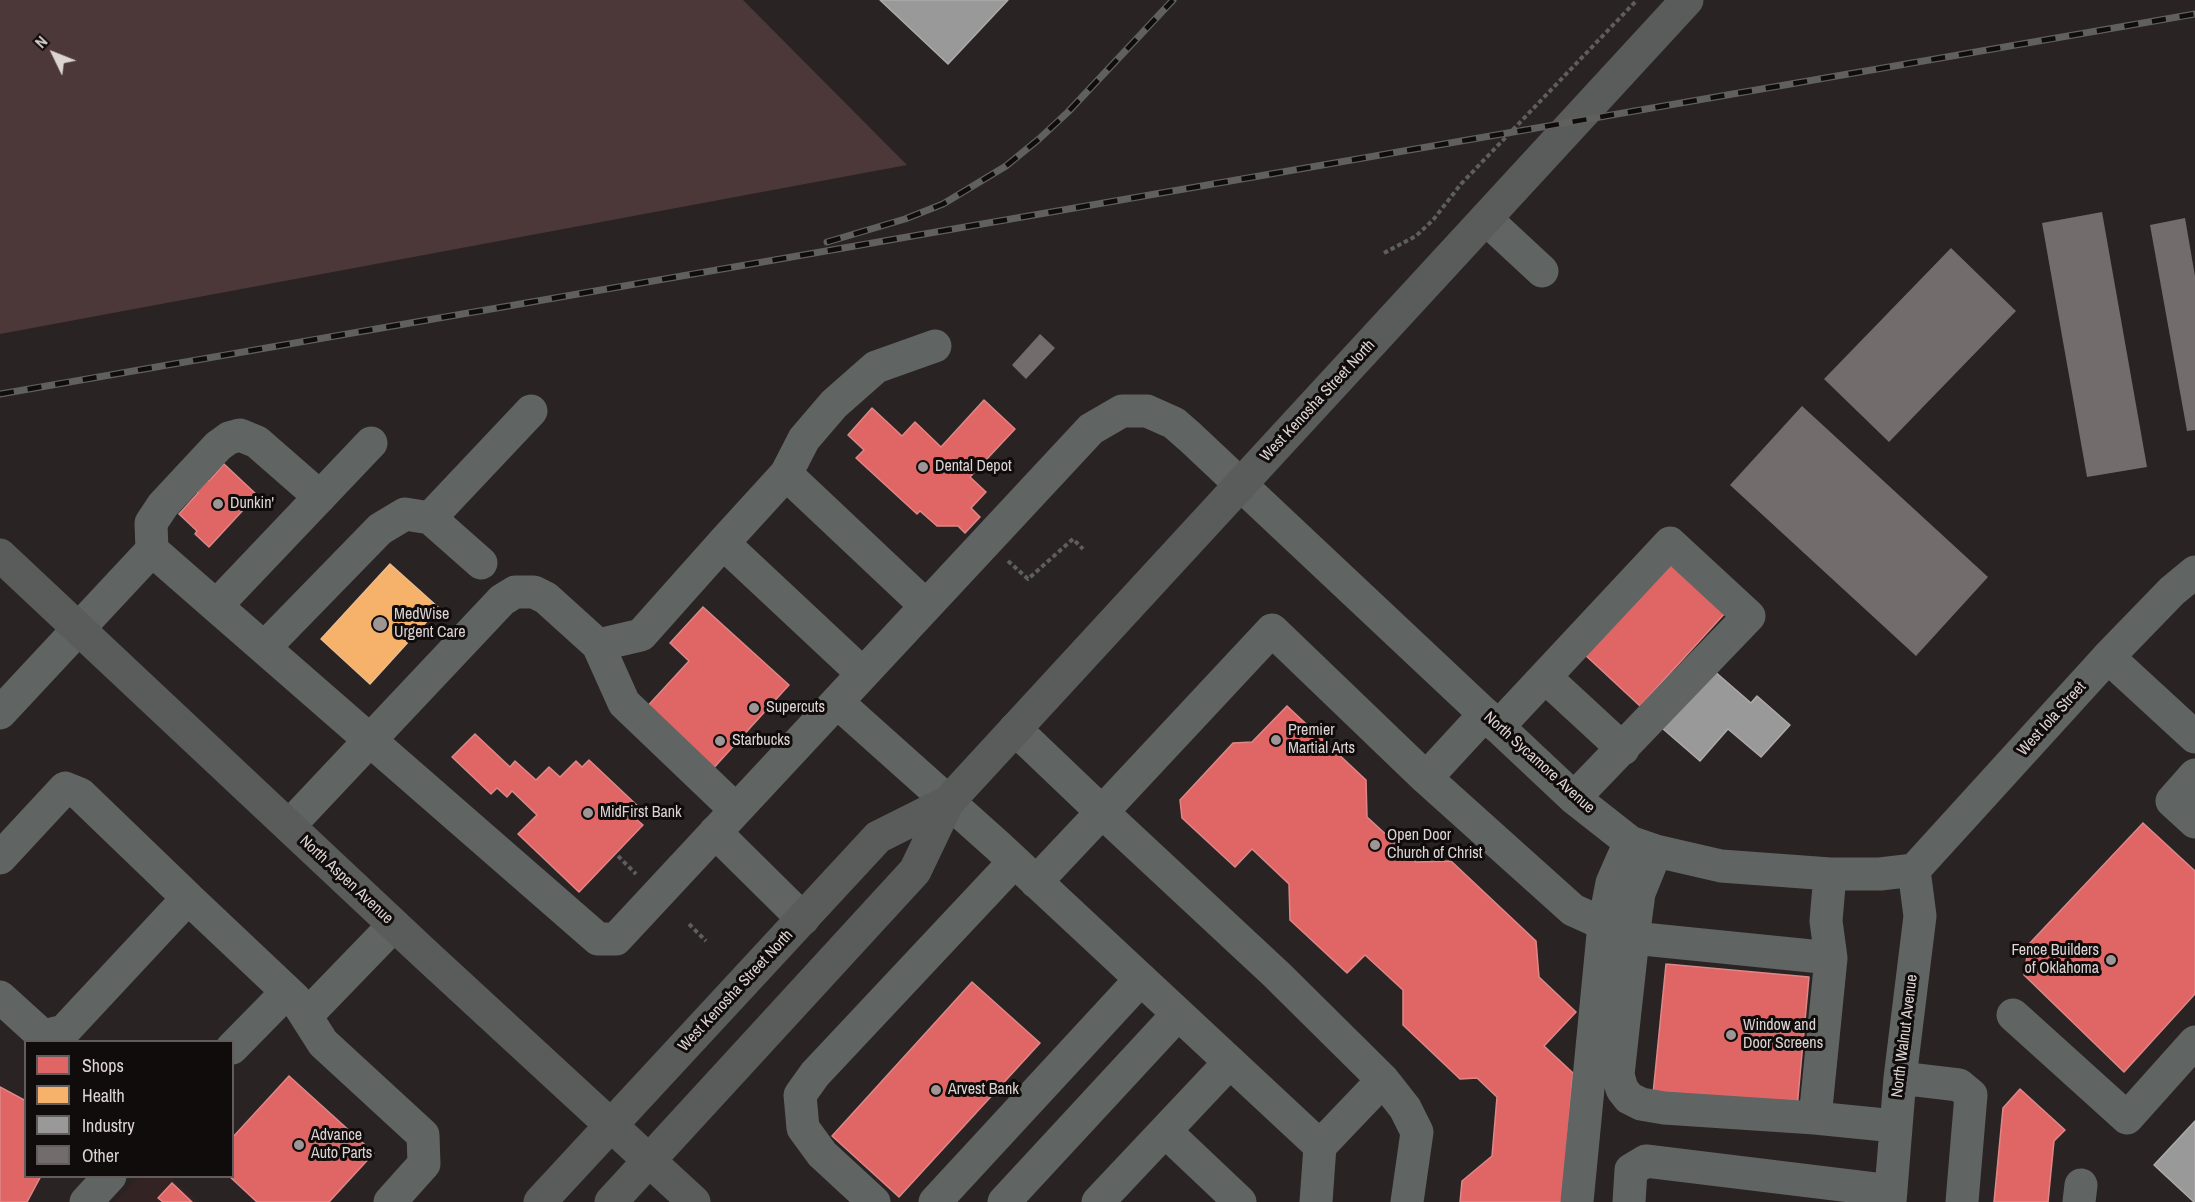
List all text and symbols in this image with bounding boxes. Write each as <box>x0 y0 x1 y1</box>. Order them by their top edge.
north arrow <box>24 24 84 84</box>
text: N <box>30 31 52 53</box>
street label: West Kenosha Street North <box>1257 336 1379 466</box>
place label: Dental Depot <box>935 457 1012 477</box>
marker: Dental Depot <box>916 460 930 474</box>
place label: Dunkin' <box>230 494 274 514</box>
marker: Dunkin' <box>211 497 225 511</box>
place label: MedWise Urgent Care <box>394 605 465 643</box>
marker: MedWise Urgent Care <box>371 615 389 633</box>
street label: West Iola Street <box>2014 678 2090 760</box>
place label: Supercuts <box>766 698 825 718</box>
marker: Supercuts <box>747 701 761 715</box>
street label: North Sycamore Avenue <box>1480 708 1598 818</box>
place label: Premier Martial Arts <box>1288 721 1355 759</box>
place label: Starbucks <box>732 731 790 751</box>
marker: Premier Martial Arts <box>1269 733 1283 747</box>
marker: Starbucks <box>713 734 727 748</box>
place label: MidFirst Bank <box>600 803 682 823</box>
marker: MidFirst Bank <box>581 806 595 820</box>
place label: Open Door Church of Christ <box>1387 826 1483 864</box>
street label: North Aspen Avenue <box>295 832 397 928</box>
marker: Open Door Church of Christ <box>1368 838 1382 852</box>
street label: West Kenosha Street North <box>675 926 797 1056</box>
place label: Fence Builders of Oklahoma <box>2011 941 2099 979</box>
marker: Fence Builders of Oklahoma <box>2104 953 2118 967</box>
street label: North Walnut Avenue <box>1888 973 1922 1099</box>
place label: Window and Door Screens <box>1743 1016 1823 1054</box>
marker: Window and Door Screens <box>1724 1028 1738 1042</box>
legend <box>24 1040 234 1178</box>
text: Shops <box>82 1053 124 1078</box>
place label: Arvest Bank <box>948 1080 1019 1100</box>
text: Health <box>82 1083 125 1108</box>
marker: Arvest Bank <box>929 1083 943 1097</box>
text: Industry <box>82 1113 135 1138</box>
place label: Advance Auto Parts <box>311 1126 372 1164</box>
marker: Advance Auto Parts <box>292 1138 306 1152</box>
text: Other <box>82 1143 119 1168</box>

